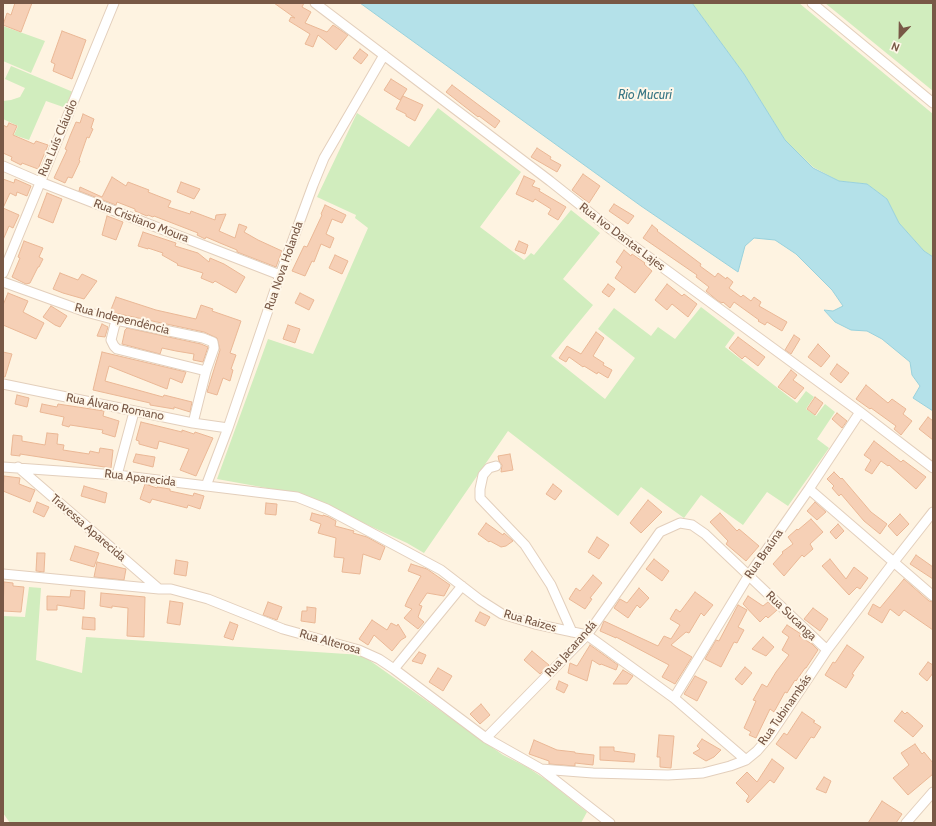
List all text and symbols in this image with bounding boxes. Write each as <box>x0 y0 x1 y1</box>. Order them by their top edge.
north arrow <box>880 16 920 56</box>
text: N <box>889 39 902 55</box>
water label: Rio Mucuri <box>618 87 672 103</box>
street label: Rua Luís Cláudio <box>35 97 81 179</box>
street label: Rua Cristiano Moura <box>91 196 191 246</box>
street label: Rua Ivo Dantas Lajes <box>576 200 668 274</box>
street label: Rua Nova Holanda <box>262 219 306 313</box>
street label: Rua Independência <box>73 300 171 338</box>
street label: Rua Álvaro Romano <box>65 390 165 424</box>
street label: Rua Aparecida <box>103 466 177 490</box>
street label: Travessa Aparecida <box>47 491 129 565</box>
street label: Rua Braúna <box>742 526 786 582</box>
street label: Rua Sucanga <box>763 588 819 644</box>
street label: Rua Raizes <box>502 607 558 635</box>
street label: Rua Jacarandá <box>542 618 600 680</box>
street label: Rua Alterosa <box>298 626 362 658</box>
street label: Rua Tubinambás <box>755 672 815 748</box>

